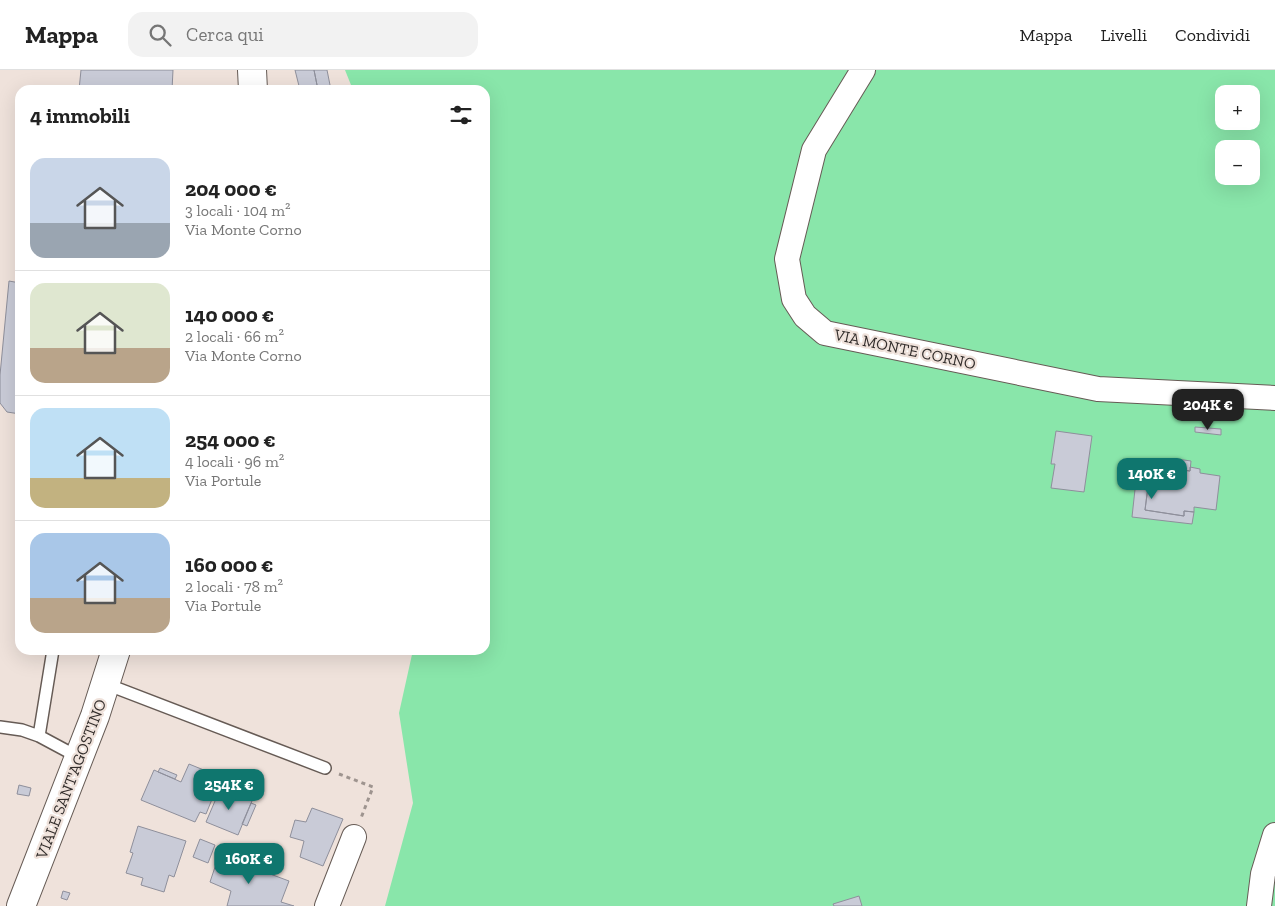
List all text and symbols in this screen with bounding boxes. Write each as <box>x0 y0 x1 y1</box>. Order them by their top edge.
search box <box>128 12 478 57</box>
text: Mappa <box>25 20 98 49</box>
icon: search <box>146 21 174 49</box>
text: Cerca qui <box>186 23 264 46</box>
text: Mappa <box>1020 24 1072 46</box>
text: Livelli <box>1100 24 1147 46</box>
text: Condividi <box>1175 24 1250 46</box>
map controls <box>1215 85 1260 185</box>
button: + <box>1215 85 1260 130</box>
icon: filters <box>447 101 475 129</box>
text: 4 immobili <box>30 103 130 128</box>
button: − <box>1215 140 1260 185</box>
text: 204 000 € <box>185 176 277 201</box>
icon: home <box>70 178 130 238</box>
text: 3 locali · 104 m² <box>185 201 291 220</box>
text: Via Monte Corno <box>185 220 302 239</box>
text: 140 000 € <box>185 302 274 327</box>
icon: home <box>70 303 130 363</box>
street label: VIA MONTE CORNO <box>832 325 978 373</box>
text: 2 locali · 66 m² <box>185 327 284 346</box>
text: Via Monte Corno <box>185 346 302 365</box>
pin: 204K € <box>1167 388 1249 431</box>
text: 204K € <box>1183 395 1233 414</box>
text: 254 000 € <box>185 427 276 452</box>
icon: home <box>70 428 130 488</box>
text: 4 locali · 96 m² <box>185 452 284 471</box>
pin: 140K € <box>1111 458 1193 500</box>
text: 140K € <box>1128 464 1176 483</box>
text: Via Portule <box>185 471 261 490</box>
text: 160 000 € <box>185 552 273 577</box>
icon: home <box>70 553 130 613</box>
text: 2 locali · 78 m² <box>185 577 283 596</box>
text: Via Portule <box>185 596 261 615</box>
street label: VIALE SANT'AGOSTINO <box>31 696 110 862</box>
pin: 254K € <box>188 768 270 811</box>
text: 254K € <box>204 775 254 794</box>
pin: 160K € <box>208 842 290 885</box>
text: 160K € <box>225 849 273 868</box>

